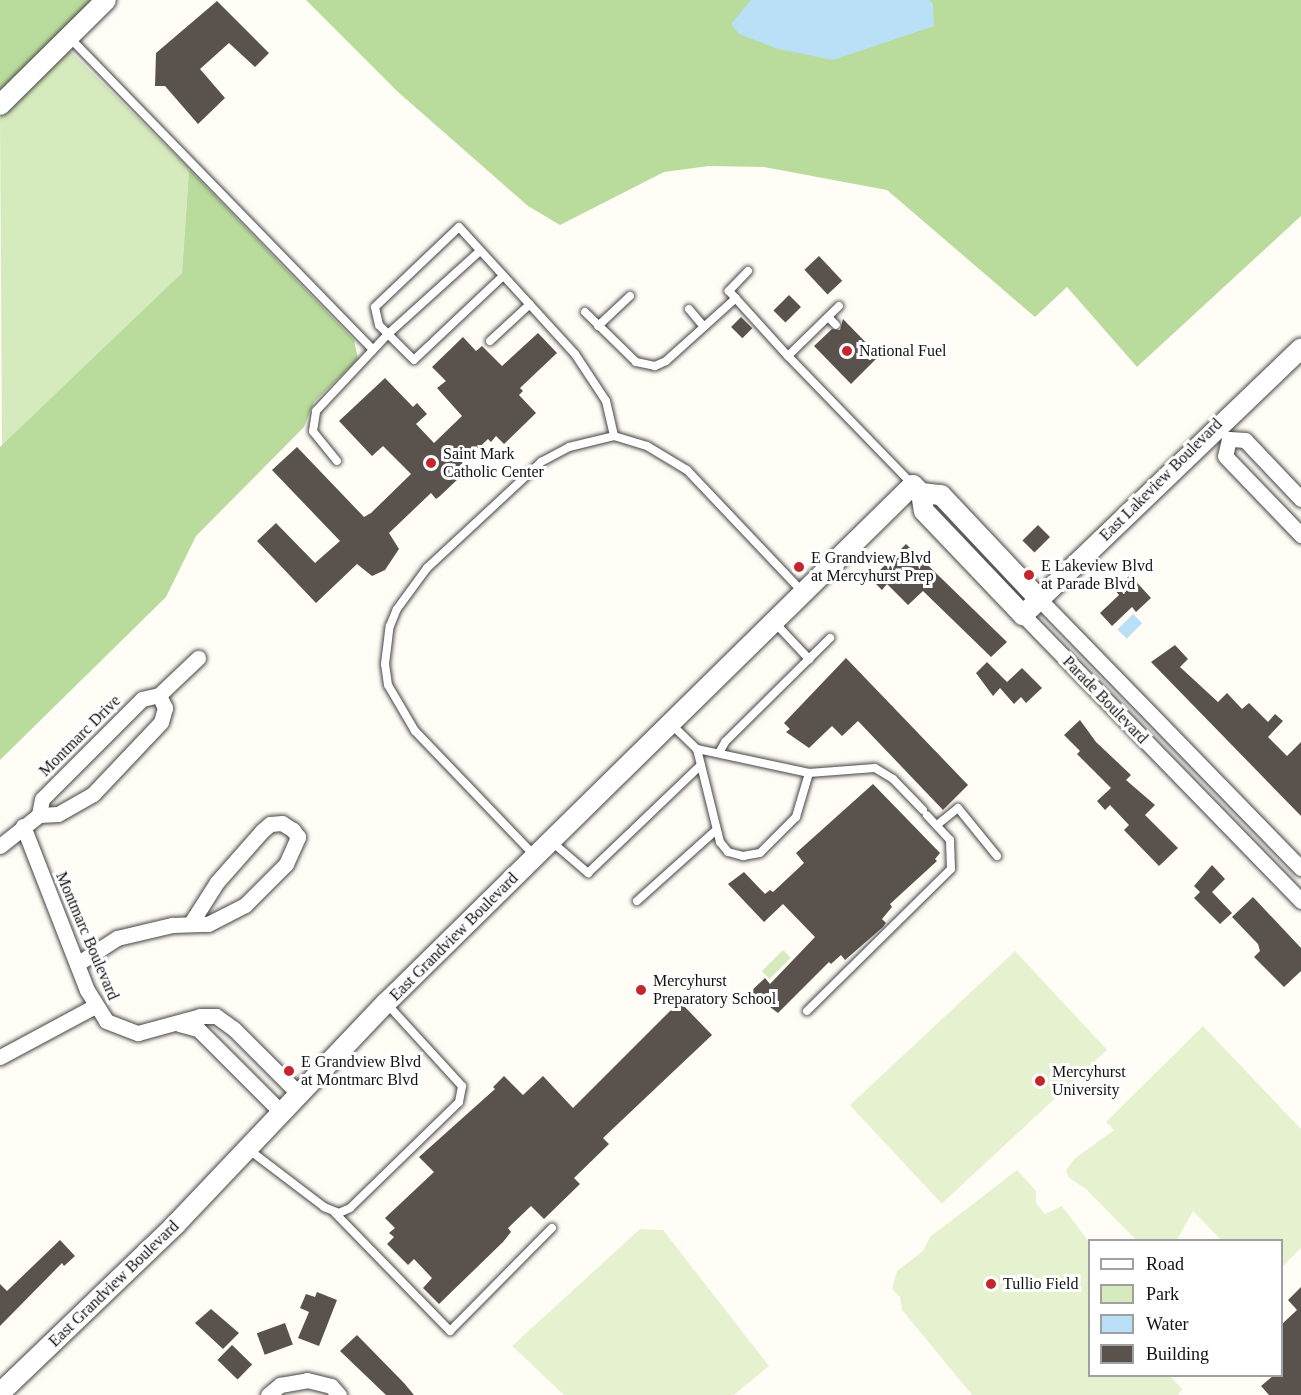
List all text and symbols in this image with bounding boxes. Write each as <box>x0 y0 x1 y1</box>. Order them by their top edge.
place label: National Fuel <box>859 341 947 361</box>
marker: National Fuel <box>840 344 854 358</box>
street label: East Lakeview Boulevard <box>1096 415 1226 545</box>
place label: Saint Mark Catholic Center <box>443 444 544 482</box>
marker: Saint Mark Catholic Center <box>424 456 438 470</box>
place label: E Grandview Blvd at Mercyhurst Prep <box>811 548 934 586</box>
place label: E Lakeview Blvd at Parade Blvd <box>1041 556 1153 594</box>
marker: E Grandview Blvd at Mercyhurst Prep <box>792 560 806 574</box>
marker: E Lakeview Blvd at Parade Blvd <box>1022 568 1036 582</box>
street label: Parade Boulevard <box>1058 652 1152 748</box>
street label: Montmarc Drive <box>35 691 125 781</box>
street label: Montmarc Boulevard <box>51 869 123 1003</box>
street label: East Grandview Boulevard <box>386 869 522 1005</box>
place label: Mercyhurst Preparatory School <box>653 971 776 1009</box>
marker: Mercyhurst Preparatory School <box>634 983 648 997</box>
place label: E Grandview Blvd at Montmarc Blvd <box>301 1052 421 1090</box>
place label: Mercyhurst University <box>1052 1062 1126 1100</box>
marker: E Grandview Blvd at Montmarc Blvd <box>282 1064 296 1078</box>
marker: Mercyhurst University <box>1033 1074 1047 1088</box>
street label: East Grandview Boulevard <box>45 1217 183 1351</box>
legend <box>1088 1239 1283 1377</box>
text: Road <box>1146 1254 1184 1274</box>
place label: Tullio Field <box>1003 1274 1078 1294</box>
marker: Tullio Field <box>984 1277 998 1291</box>
text: Park <box>1146 1284 1179 1304</box>
text: Water <box>1146 1314 1189 1334</box>
text: Building <box>1146 1344 1209 1364</box>

